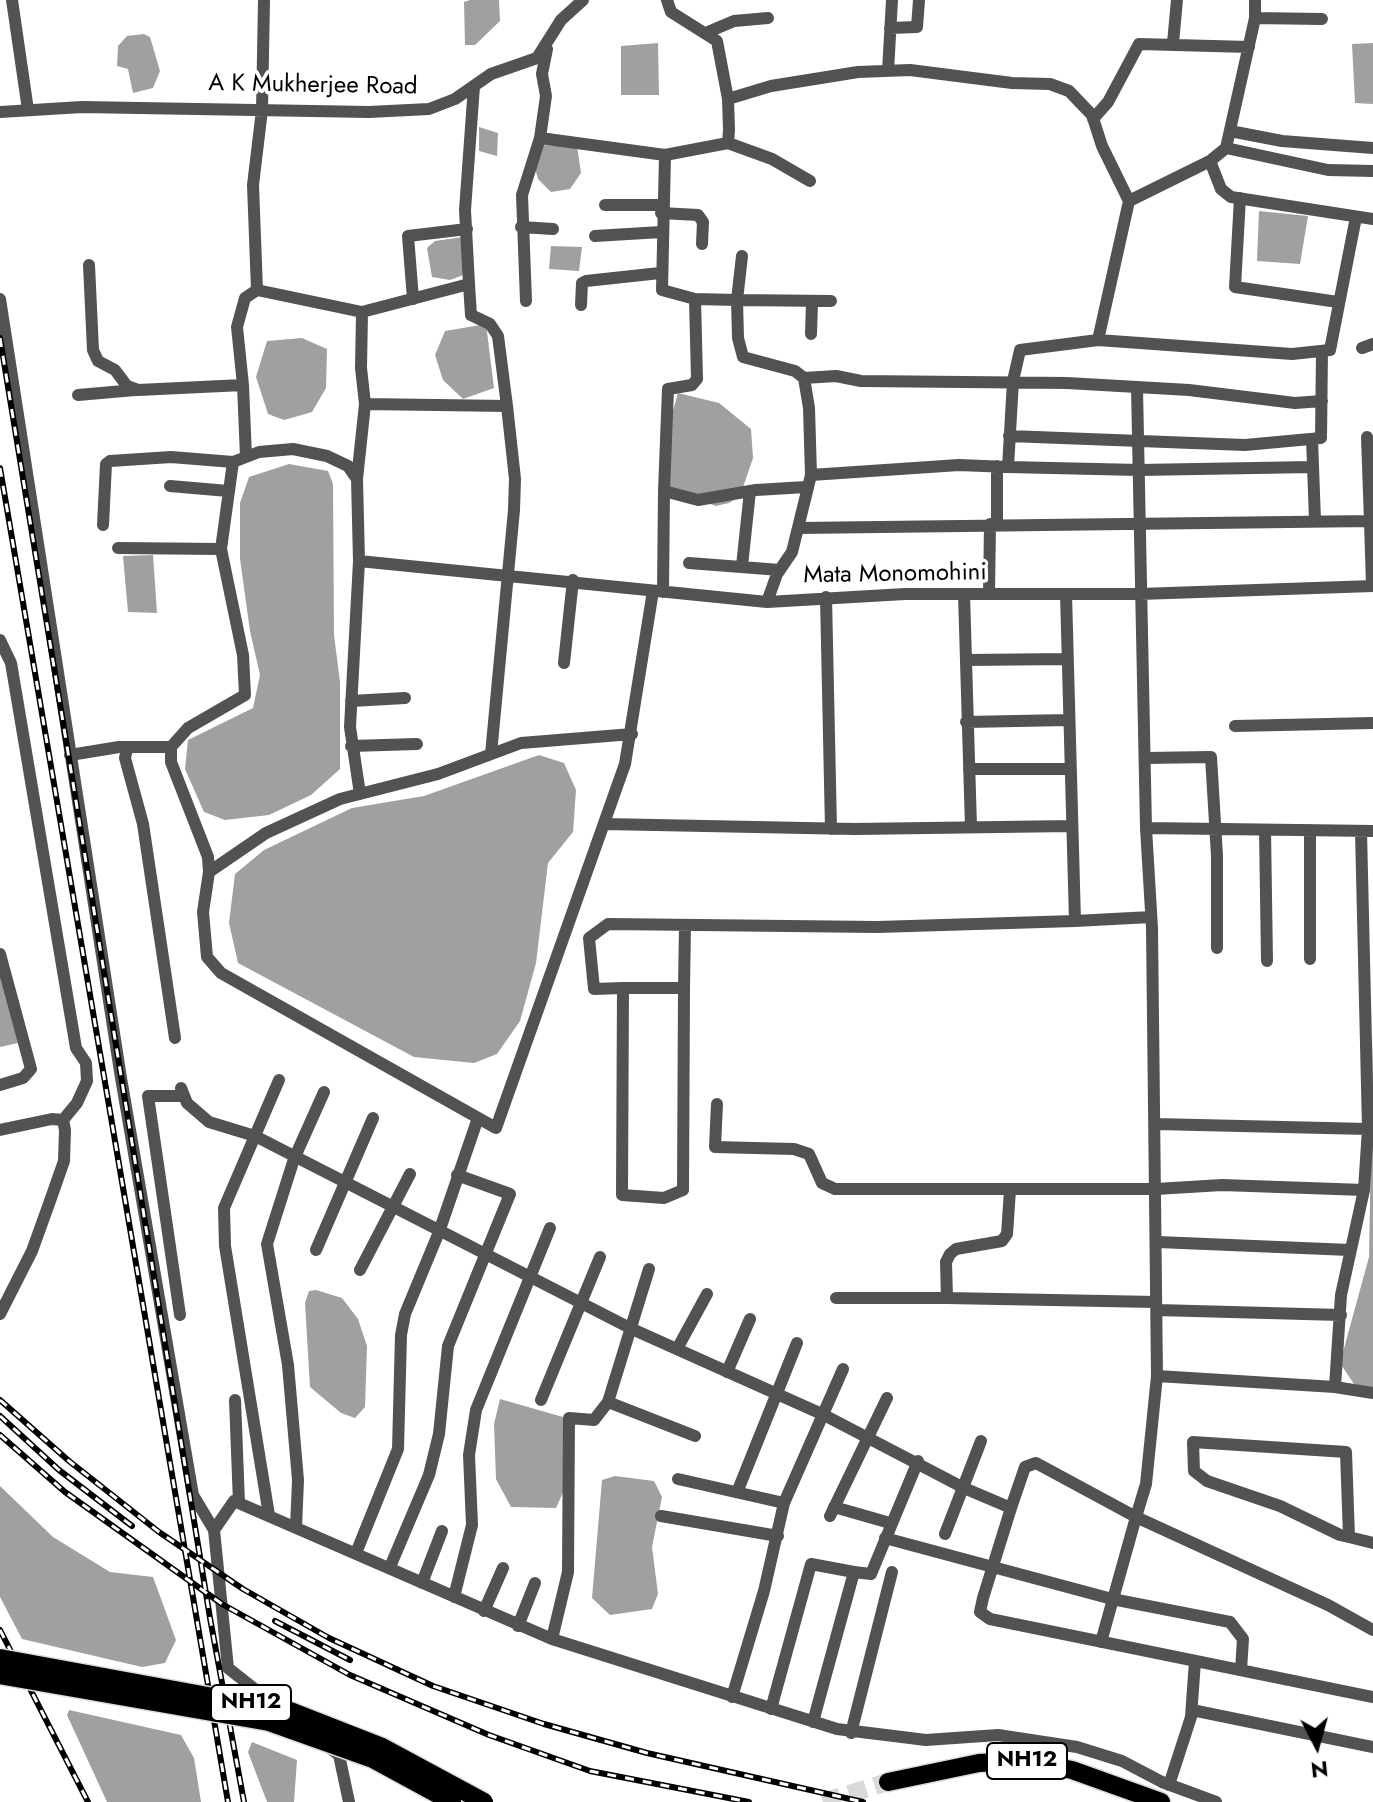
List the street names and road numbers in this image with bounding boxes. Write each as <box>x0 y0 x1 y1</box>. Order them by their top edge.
street label: A K Mukherjee Road <box>208 70 418 102</box>
street label: Mata Monomohini <box>803 559 987 591</box>
road number: NH12 <box>211 1685 291 1721</box>
road number: NH12 <box>987 1743 1067 1779</box>

